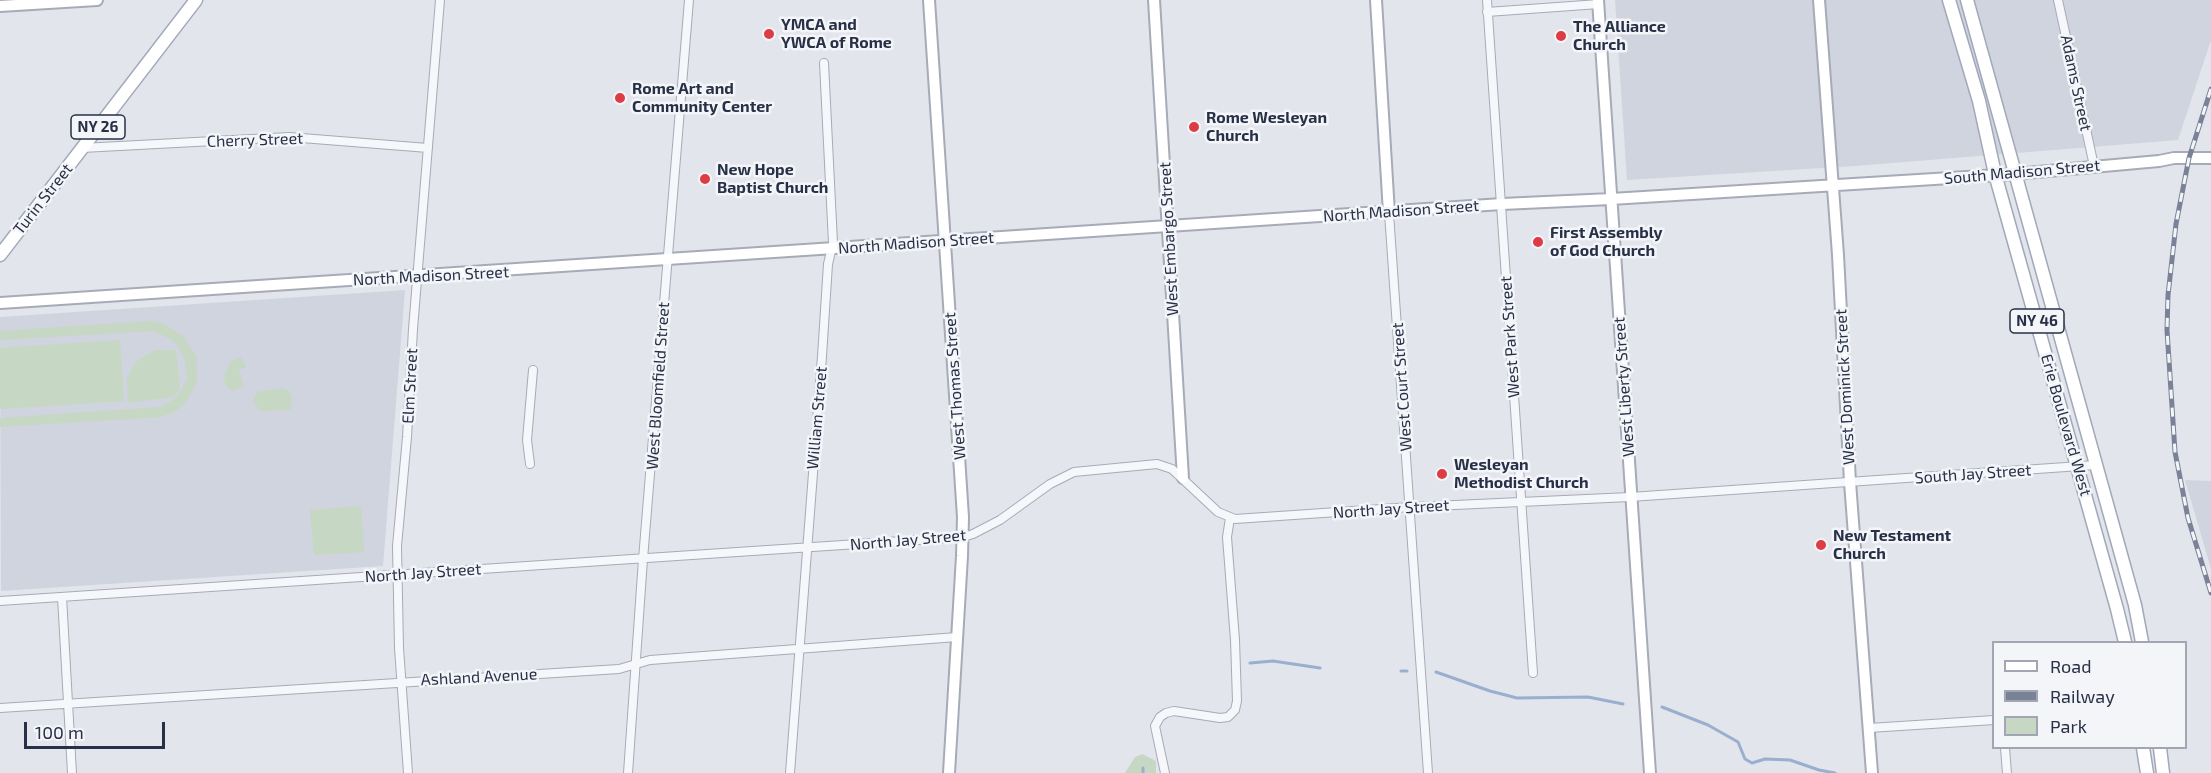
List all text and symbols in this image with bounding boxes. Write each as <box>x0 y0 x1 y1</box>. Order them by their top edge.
place label: YMCA and YWCA of Rome <box>781 15 892 53</box>
place label: The Alliance Church <box>1573 17 1666 55</box>
marker: YMCA and YWCA of Rome <box>762 27 776 41</box>
marker: The Alliance Church <box>1554 29 1568 43</box>
street label: Adams Street <box>2056 33 2096 133</box>
place label: Rome Art and Community Center <box>632 79 772 117</box>
marker: Rome Art and Community Center <box>613 91 627 105</box>
place label: Rome Wesleyan Church <box>1206 108 1327 146</box>
road number: NY 26 <box>71 115 125 139</box>
marker: Rome Wesleyan Church <box>1187 120 1201 134</box>
street label: Cherry Street <box>207 129 303 151</box>
street label: South Madison Street <box>1943 156 2101 188</box>
street label: Turin Street <box>9 160 77 238</box>
place label: New Hope Baptist Church <box>717 160 828 198</box>
street label: West Embargo Street <box>1155 161 1183 317</box>
marker: New Hope Baptist Church <box>698 172 712 186</box>
street label: North Madison Street <box>1322 196 1480 226</box>
place label: First Assembly of God Church <box>1550 223 1663 261</box>
street label: North Madison Street <box>837 228 995 258</box>
marker: First Assembly of God Church <box>1531 235 1545 249</box>
street label: North Madison Street <box>352 262 510 290</box>
street label: West Park Street <box>1496 275 1524 399</box>
street label: West Bloomfield Street <box>643 301 673 471</box>
street label: West Dominick Street <box>1831 308 1859 466</box>
road number: NY 46 <box>2010 309 2064 333</box>
street label: West Thomas Street <box>940 312 970 460</box>
street label: West Liberty Street <box>1610 316 1638 458</box>
street label: West Court Street <box>1388 322 1416 452</box>
street label: Elm Street <box>398 348 422 424</box>
street label: Erie Boulevard West <box>2037 352 2095 498</box>
street label: William Street <box>803 366 831 470</box>
place label: Wesleyan Methodist Church <box>1454 455 1589 493</box>
street label: South Jay Street <box>1914 460 2032 488</box>
marker: Wesleyan Methodist Church <box>1435 467 1449 481</box>
street label: North Jay Street <box>1332 495 1450 523</box>
street label: North Jay Street <box>849 525 967 555</box>
place label: New Testament Church <box>1833 526 1951 564</box>
marker: New Testament Church <box>1814 538 1828 552</box>
street label: North Jay Street <box>364 559 482 587</box>
legend <box>1992 641 2187 749</box>
text: Road <box>2050 655 2091 677</box>
street label: Ashland Avenue <box>420 664 538 690</box>
text: Railway <box>2050 685 2115 707</box>
scale bar <box>27 710 168 748</box>
text: Park <box>2050 715 2087 737</box>
text: 100 m <box>35 721 84 743</box>

